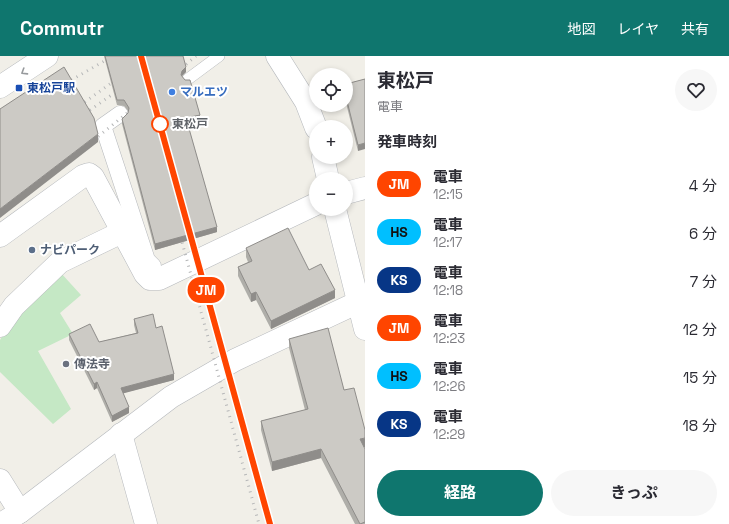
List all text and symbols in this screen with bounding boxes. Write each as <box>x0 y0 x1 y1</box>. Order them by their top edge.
text: Commutr <box>20 16 104 41</box>
text: 地図 <box>567 20 595 38</box>
text: レイヤ <box>617 20 659 38</box>
text: 共有 <box>681 20 709 38</box>
one-way arrow <box>21 67 28 75</box>
map controls <box>309 68 353 216</box>
button: locate <box>309 68 353 112</box>
text: 東松戸 <box>377 68 434 93</box>
button: heart <box>675 69 717 111</box>
place label: 東松戸駅 <box>27 80 75 96</box>
marker: 東松戸駅 <box>14 83 24 93</box>
place label: マルエツ <box>180 84 228 100</box>
marker: マルエツ <box>167 87 177 97</box>
text: 電車 <box>377 98 403 115</box>
marker: 東松戸 <box>151 115 169 133</box>
place label: 東松戸 <box>172 116 208 132</box>
button: + <box>309 120 353 164</box>
text: 発車時刻 <box>377 132 437 151</box>
text: 電車 <box>433 167 463 186</box>
button: − <box>309 172 353 216</box>
text: JM <box>389 175 409 193</box>
text: 4 分 <box>689 176 717 195</box>
text: 12:15 <box>433 186 463 203</box>
text: 電車 <box>433 215 463 234</box>
text: HS <box>390 223 408 241</box>
text: 6 分 <box>689 224 717 243</box>
text: 12:17 <box>433 234 462 251</box>
place label: ナビパーク <box>40 242 100 258</box>
marker: ナビパーク <box>27 245 37 255</box>
text: 電車 <box>433 263 463 282</box>
text: KS <box>390 271 408 289</box>
text: 7 分 <box>690 272 717 291</box>
line badge: JM <box>188 277 224 303</box>
text: JM <box>196 281 216 299</box>
text: 12:18 <box>433 282 463 299</box>
text: 電車 <box>433 311 463 330</box>
text: JM <box>389 319 409 337</box>
text: 12 分 <box>683 320 717 339</box>
text: 12:23 <box>433 330 465 347</box>
place label: 傳法寺 <box>74 356 110 372</box>
marker: 傳法寺 <box>61 359 71 369</box>
text: 電車 <box>433 359 463 378</box>
text: HS <box>390 367 408 385</box>
text: 15 分 <box>683 368 717 387</box>
text: 12:26 <box>433 378 465 395</box>
text: 電車 <box>433 407 463 426</box>
text: KS <box>390 415 408 433</box>
text: 18 分 <box>683 416 717 435</box>
text: 12:29 <box>433 426 465 443</box>
button: 経路 <box>377 470 543 516</box>
button: きっぷ <box>551 470 717 516</box>

